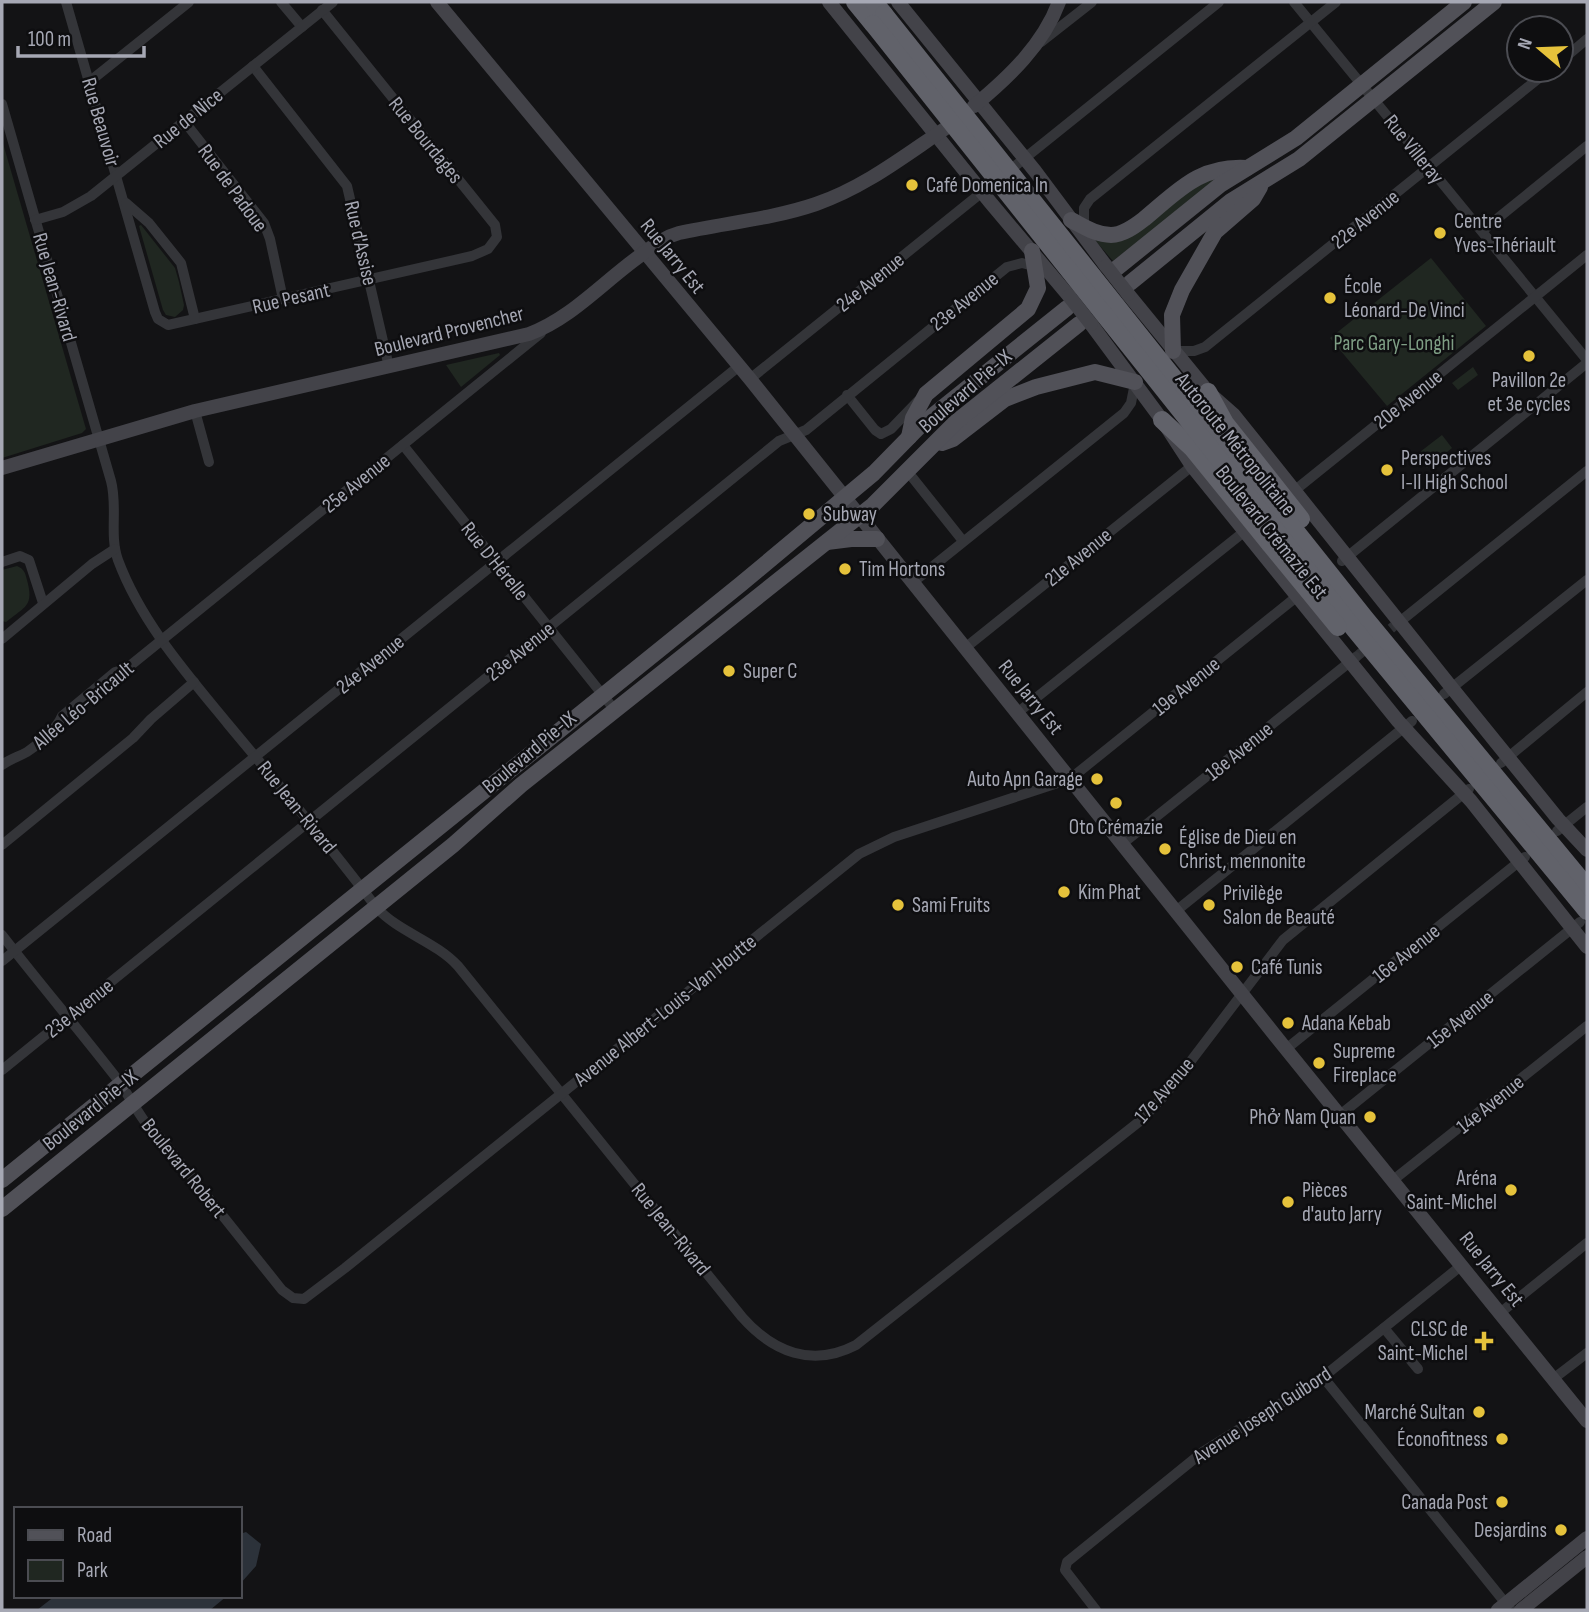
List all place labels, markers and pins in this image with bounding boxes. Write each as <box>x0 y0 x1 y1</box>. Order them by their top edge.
place label: Café Domenica In <box>926 173 1048 198</box>
marker: Café Domenica In <box>904 177 920 193</box>
place label: Centre Yves-Thériault <box>1454 209 1556 258</box>
marker: Centre Yves-Thériault <box>1432 225 1448 241</box>
place label: École Léonard-De Vinci <box>1344 274 1465 323</box>
marker: École Léonard-De Vinci <box>1322 290 1338 306</box>
marker: Pavillon 2e et 3e cycles <box>1521 348 1537 364</box>
place label: Pavillon 2e et 3e cycles <box>1487 368 1571 417</box>
place label: Perspectives I-II High School <box>1401 446 1508 495</box>
marker: Perspectives I-II High School <box>1379 462 1395 478</box>
place label: Subway <box>823 502 877 527</box>
marker: Subway <box>801 506 817 522</box>
place label: Tim Hortons <box>859 557 945 582</box>
marker: Tim Hortons <box>837 561 853 577</box>
place label: Super C <box>743 659 797 684</box>
marker: Super C <box>721 663 737 679</box>
place label: Auto Apn Garage <box>967 767 1083 792</box>
marker: Auto Apn Garage <box>1089 771 1105 787</box>
marker: Oto Crémazie <box>1108 795 1124 811</box>
place label: Oto Crémazie <box>1069 815 1163 840</box>
place label: Église de Dieu en Christ, mennonite <box>1179 825 1306 874</box>
marker: Église de Dieu en Christ, mennonite <box>1157 841 1173 857</box>
place label: Kim Phat <box>1078 880 1141 905</box>
place label: Privilège Salon de Beauté <box>1223 881 1335 930</box>
marker: Kim Phat <box>1056 884 1072 900</box>
place label: Sami Fruits <box>912 893 990 918</box>
marker: Sami Fruits <box>890 897 906 913</box>
marker: Privilège Salon de Beauté <box>1201 897 1217 913</box>
place label: Café Tunis <box>1251 955 1323 980</box>
marker: Café Tunis <box>1229 959 1245 975</box>
place label: Adana Kebab <box>1301 1011 1391 1036</box>
marker: Adana Kebab <box>1280 1015 1296 1031</box>
place label: Supreme Fireplace <box>1333 1039 1397 1088</box>
marker: Supreme Fireplace <box>1311 1055 1327 1071</box>
place label: Phở Nam Quan <box>1249 1105 1356 1130</box>
marker: Phở Nam Quan <box>1362 1109 1378 1125</box>
place label: Aréna Saint-Michel <box>1407 1166 1497 1215</box>
place label: Pièces d'auto Jarry <box>1302 1178 1382 1227</box>
marker: Aréna Saint-Michel <box>1503 1182 1519 1198</box>
marker: Pièces d'auto Jarry <box>1280 1194 1296 1210</box>
place label: CLSC de Saint-Michel <box>1378 1317 1468 1366</box>
marker: CLSC de Saint-Michel <box>1474 1331 1494 1351</box>
place label: Marché Sultan <box>1365 1400 1465 1425</box>
marker: Marché Sultan <box>1471 1404 1487 1420</box>
place label: Éconofitness <box>1397 1427 1488 1452</box>
marker: Éconofitness <box>1494 1431 1510 1447</box>
place label: Canada Post <box>1401 1490 1488 1515</box>
marker: Canada Post <box>1494 1494 1510 1510</box>
place label: Desjardins <box>1474 1518 1547 1543</box>
marker: Desjardins <box>1553 1522 1569 1538</box>

